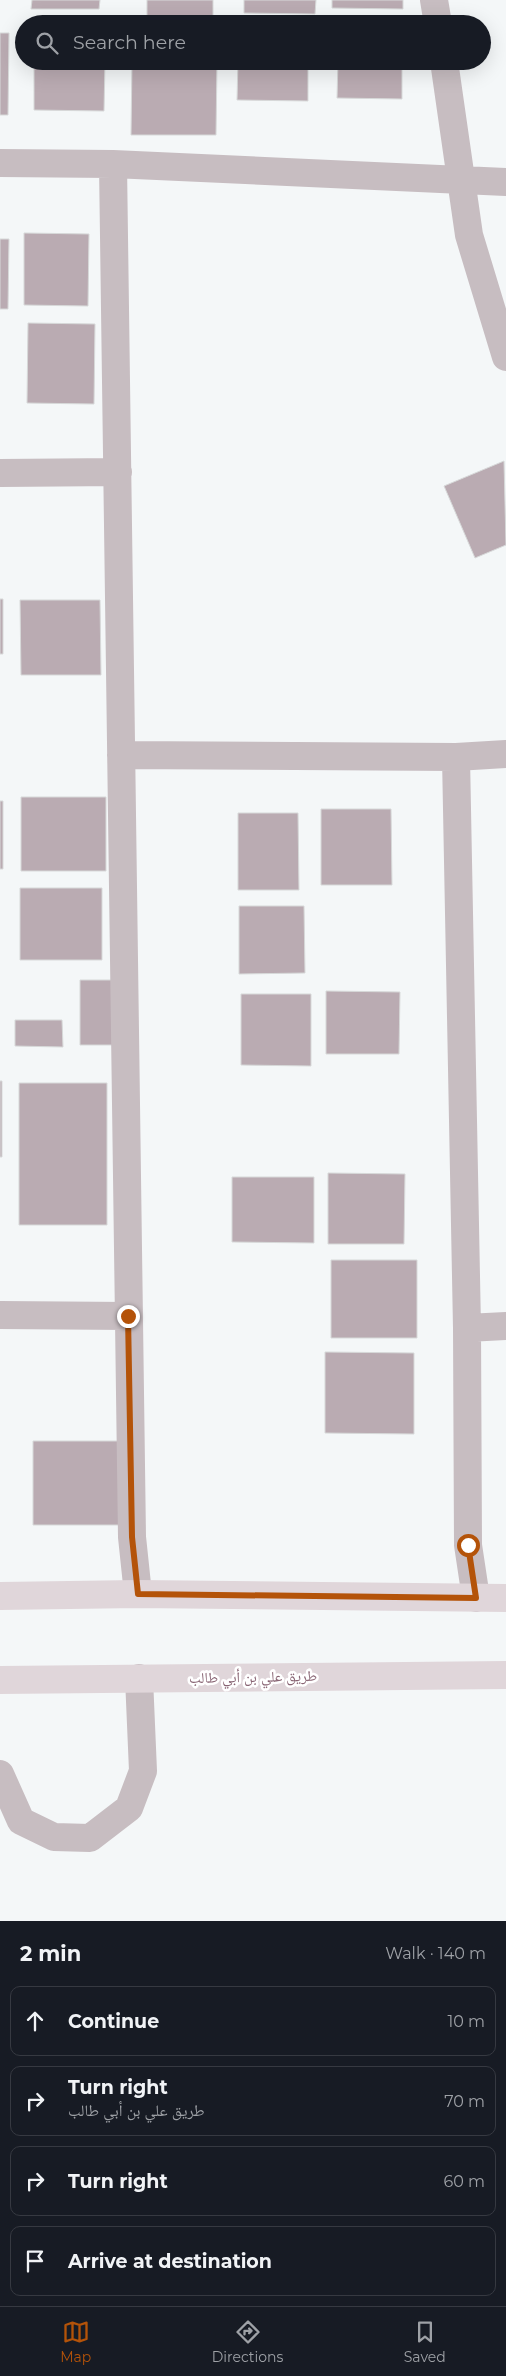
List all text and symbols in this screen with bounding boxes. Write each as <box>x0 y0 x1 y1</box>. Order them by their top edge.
search box <box>15 15 491 70</box>
icon: search <box>33 29 61 57</box>
text: Search here <box>73 31 186 54</box>
route end <box>117 1305 140 1328</box>
route start <box>457 1534 480 1557</box>
street label: طريق علي بن أبي طالب <box>189 1666 317 1690</box>
text: 2 min <box>20 1941 81 1966</box>
text: Walk · 140 m <box>385 1944 486 1963</box>
icon: ahead <box>21 2007 49 2035</box>
text: Continue <box>68 2010 159 2033</box>
text: 10 m <box>447 2012 485 2031</box>
text: Turn right <box>68 2076 168 2099</box>
icon: right <box>21 2087 49 2115</box>
text: 70 m <box>444 2092 485 2111</box>
text: طريق علي بن أبي طالب <box>68 2101 205 2120</box>
icon: right <box>21 2167 49 2195</box>
text: Turn right <box>68 2170 168 2193</box>
text: 60 m <box>443 2172 485 2191</box>
icon: arrive <box>21 2247 49 2275</box>
text: Arrive at destination <box>68 2250 272 2273</box>
tab: Map <box>60 2318 91 2366</box>
tab: Directions <box>212 2318 283 2366</box>
tab: Saved <box>404 2318 446 2366</box>

